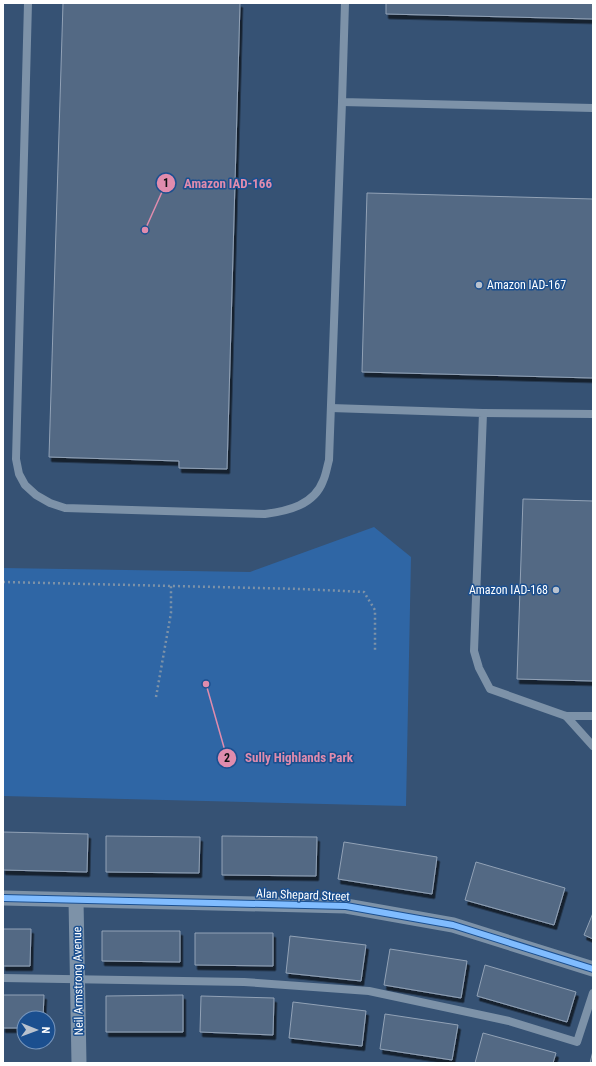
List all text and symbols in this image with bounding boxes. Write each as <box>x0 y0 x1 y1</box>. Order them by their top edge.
callout: Amazon IAD-166 <box>156 171 280 196</box>
text: 1 <box>163 176 169 190</box>
text: Amazon IAD-166 <box>184 176 272 191</box>
place label: Amazon IAD-167 <box>487 278 566 292</box>
marker: Amazon IAD-167 <box>474 280 484 290</box>
place label: Amazon IAD-168 <box>469 583 548 597</box>
marker: Amazon IAD-168 <box>551 585 561 595</box>
callout: Sully Highlands Park <box>217 745 361 770</box>
text: Sully Highlands Park <box>245 750 354 765</box>
text: 2 <box>224 751 230 765</box>
street label: Alan Shepard Street <box>256 886 350 904</box>
street label: Neil Armstrong Avenue <box>70 926 86 1035</box>
north arrow <box>16 1010 56 1050</box>
text: N <box>39 1027 52 1034</box>

